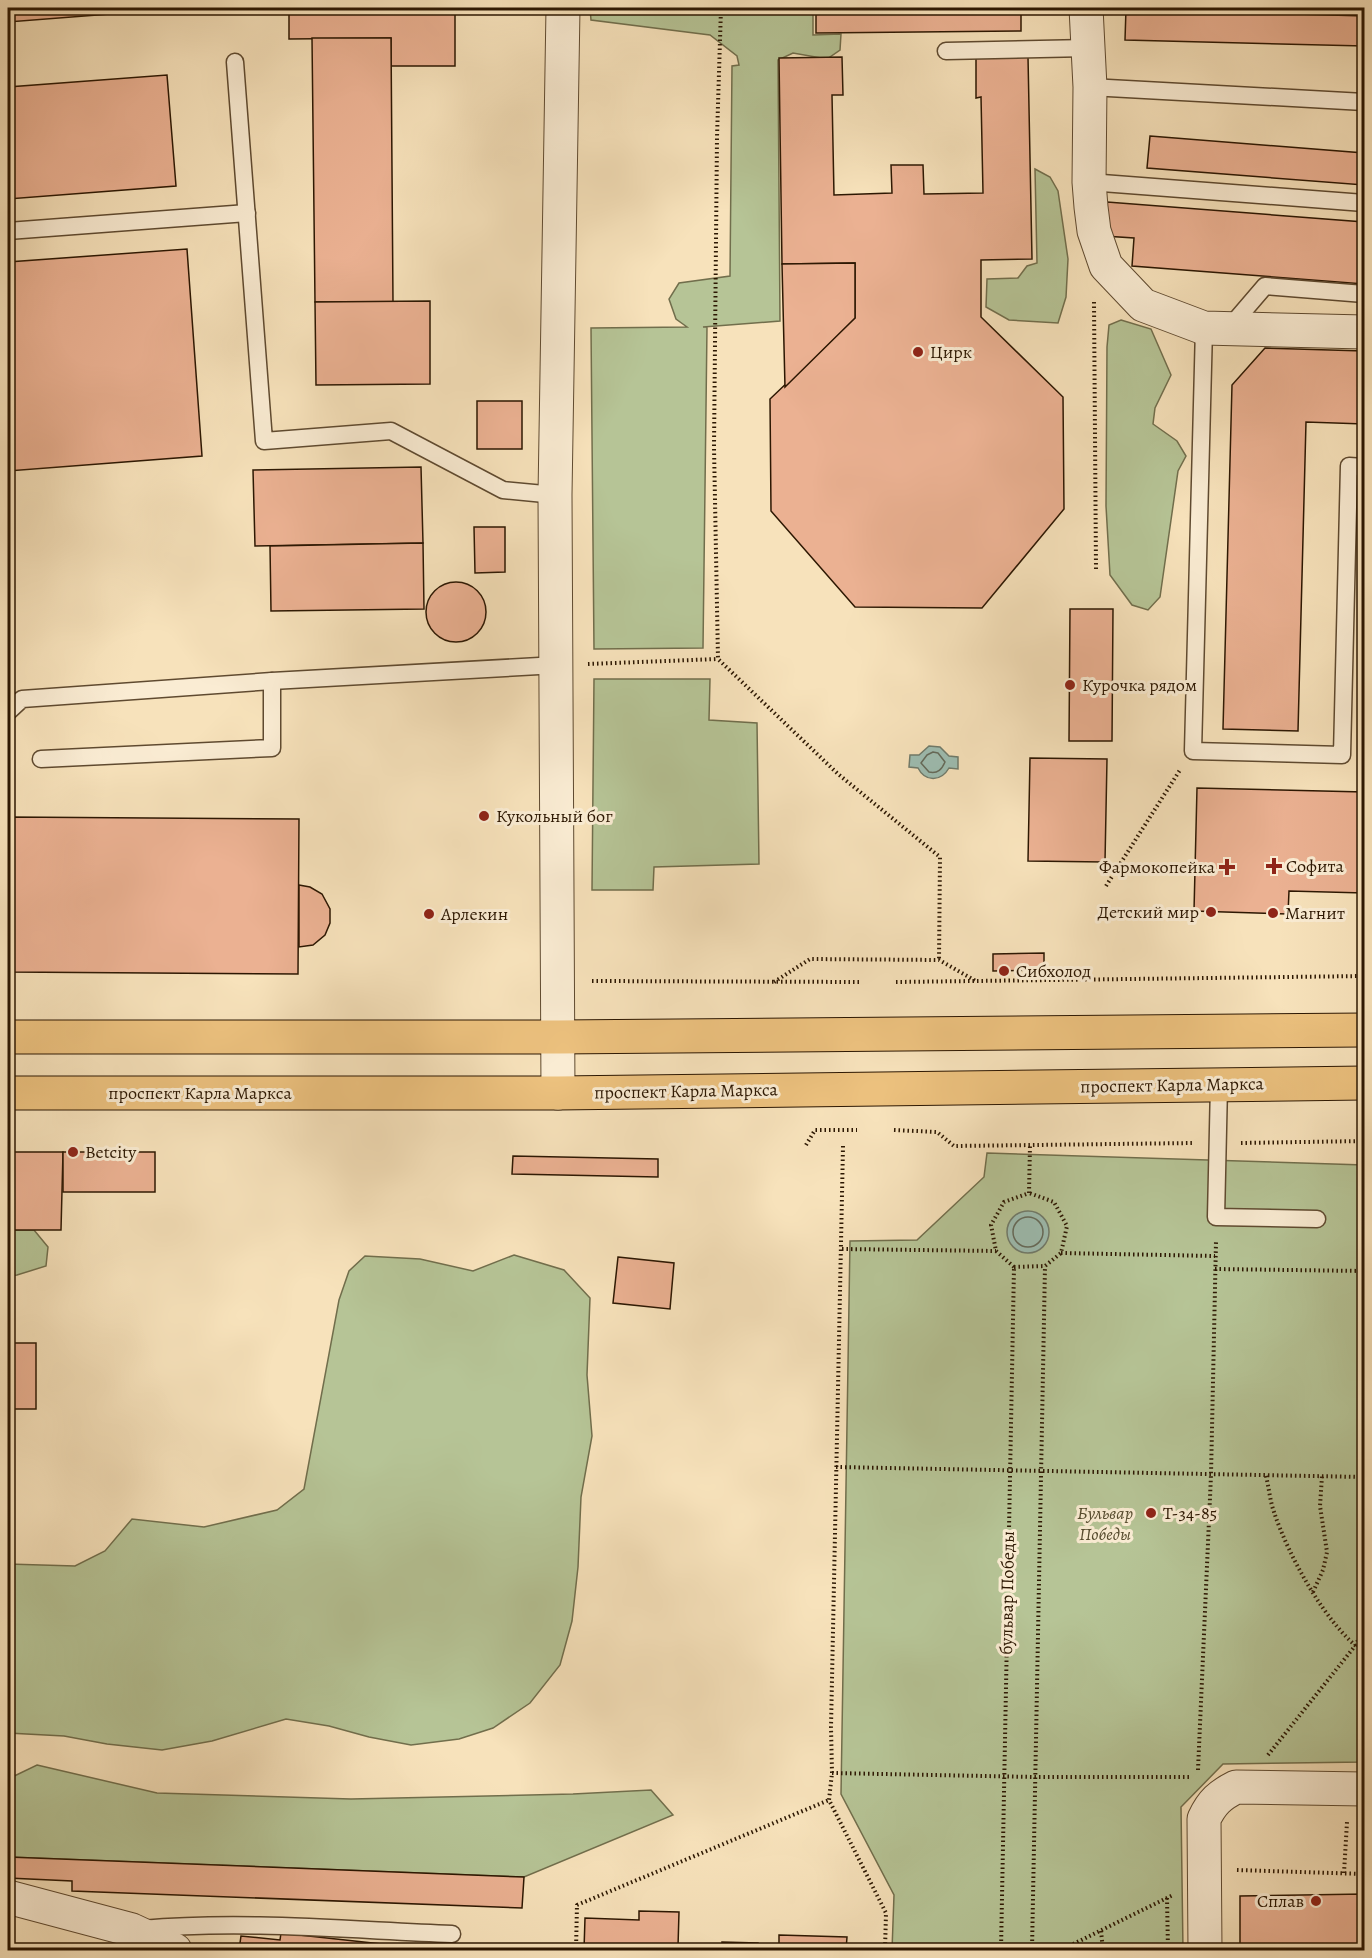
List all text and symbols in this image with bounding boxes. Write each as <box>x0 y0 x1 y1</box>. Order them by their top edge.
place label: Цирк <box>930 340 972 364</box>
marker: Цирк <box>911 345 925 359</box>
place label: Курочка рядом <box>1082 673 1197 697</box>
marker: Курочка рядом <box>1063 678 1077 692</box>
place label: Кукольный бог <box>496 804 613 828</box>
marker: Кукольный бог <box>477 809 491 823</box>
place label: Софита <box>1286 854 1344 878</box>
place label: Фармокопейка <box>1099 855 1216 879</box>
marker: Софита <box>1267 859 1281 873</box>
marker: Фармокопейка <box>1220 860 1234 874</box>
place label: Детский мир <box>1097 900 1199 924</box>
place label: Магнит <box>1285 901 1345 925</box>
place label: Арлекин <box>440 902 508 926</box>
marker: Детский мир <box>1204 905 1218 919</box>
marker: Магнит <box>1266 906 1280 920</box>
marker: Арлекин <box>422 907 436 921</box>
place label: Сибхолод <box>1016 959 1091 983</box>
marker: Сибхолод <box>997 964 1011 978</box>
street label: проспект Карла Маркса <box>1080 1071 1265 1099</box>
street label: проспект Карла Маркса <box>594 1077 779 1105</box>
street label: проспект Карла Маркса <box>108 1081 292 1105</box>
place label: Betcity <box>85 1140 137 1164</box>
marker: Betcity <box>66 1145 80 1159</box>
park label: Бульвар Победы <box>1077 1501 1133 1546</box>
place label: Т-34-85 <box>1163 1501 1217 1525</box>
marker: Т-34-85 <box>1144 1506 1158 1520</box>
street label: бульвар Победы <box>994 1531 1020 1655</box>
place label: Сплав <box>1257 1889 1304 1913</box>
marker: Сплав <box>1309 1894 1323 1908</box>

